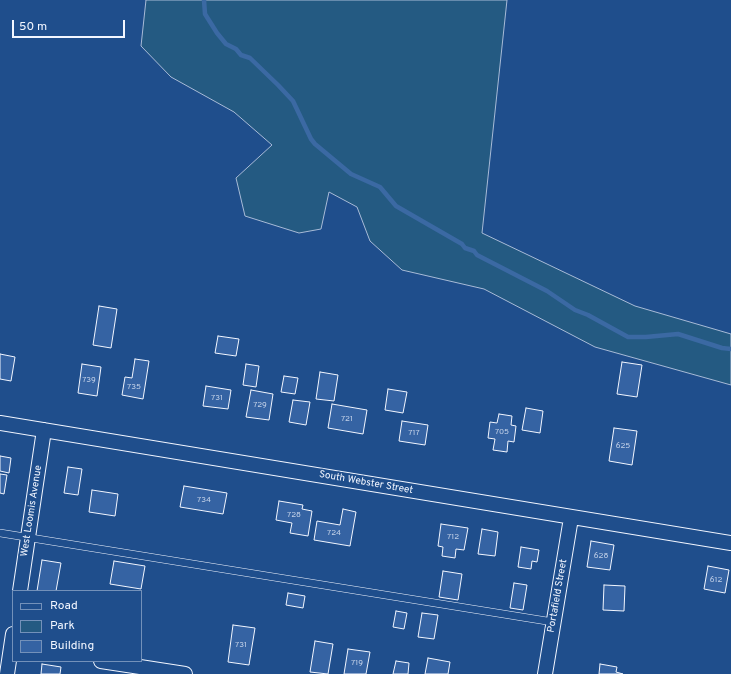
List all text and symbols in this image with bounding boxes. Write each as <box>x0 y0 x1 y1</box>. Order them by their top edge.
scale bar <box>14 12 127 38</box>
text: 50 m <box>19 19 47 35</box>
house number: 739 <box>82 375 96 385</box>
house number: 735 <box>127 382 141 392</box>
house number: 731 <box>211 393 223 403</box>
house number: 729 <box>253 400 267 410</box>
house number: 721 <box>341 414 353 424</box>
house number: 705 <box>495 427 509 437</box>
house number: 717 <box>408 428 420 438</box>
house number: 625 <box>616 441 630 451</box>
street label: West Loomis Avenue <box>19 464 45 558</box>
street label: South Webster Street <box>318 469 414 497</box>
house number: 734 <box>197 495 211 505</box>
house number: 728 <box>287 510 301 520</box>
house number: 724 <box>327 528 341 538</box>
house number: 712 <box>447 532 459 542</box>
house number: 628 <box>594 551 608 561</box>
street label: Portafield Street <box>546 558 570 634</box>
house number: 612 <box>710 575 722 585</box>
legend <box>12 590 142 662</box>
text: Road <box>50 598 78 614</box>
text: Park <box>50 618 75 634</box>
text: Building <box>50 638 94 654</box>
house number: 731 <box>235 640 247 650</box>
house number: 719 <box>351 658 363 668</box>

